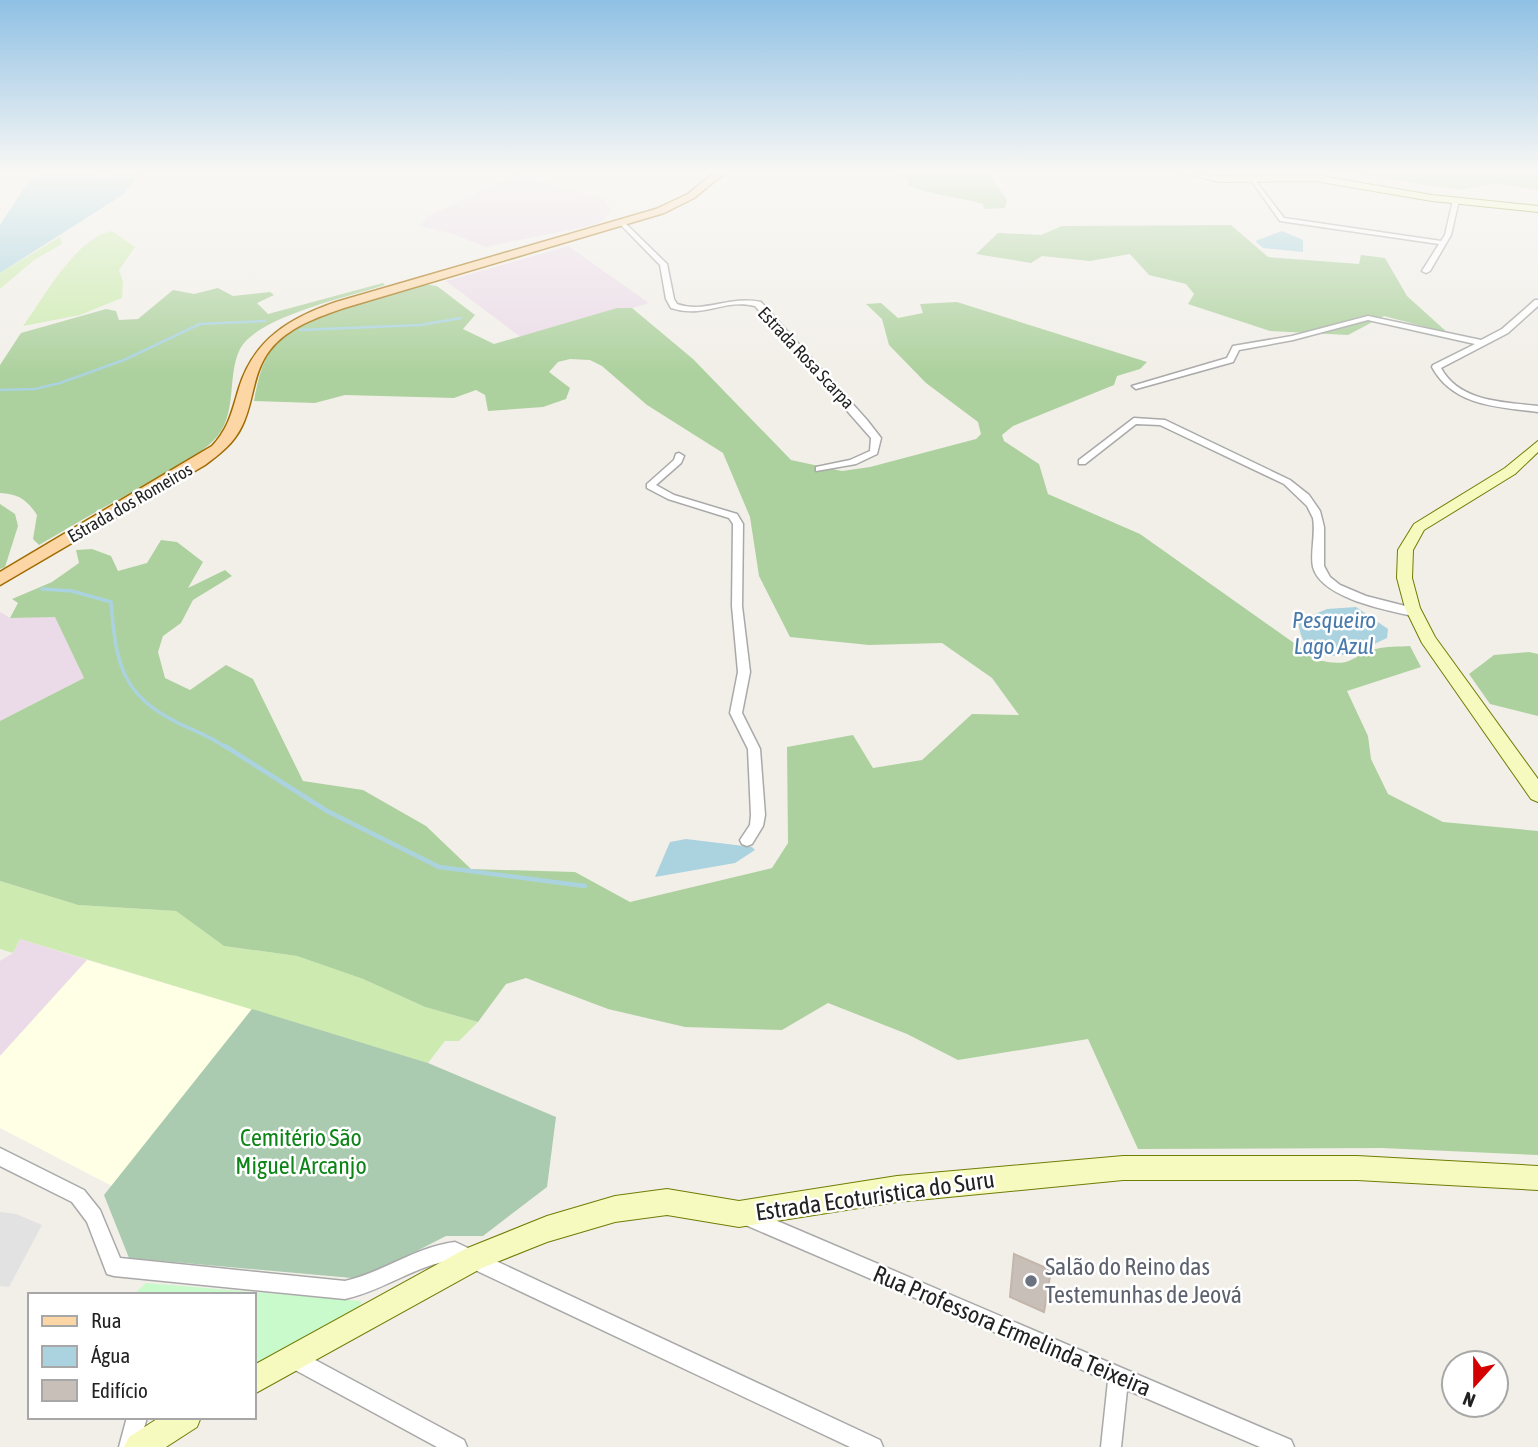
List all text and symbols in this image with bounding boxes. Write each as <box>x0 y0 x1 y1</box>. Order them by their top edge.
street label: Estrada Rosa Scarpa <box>754 302 859 413</box>
street label: Estrada dos Romeiros <box>64 458 196 547</box>
water label: Pesqueiro Lago Azul <box>1292 607 1376 659</box>
park label: Cemitério São Miguel Arcanjo <box>235 1124 367 1179</box>
street label: Estrada Ecoturistica do Suru <box>754 1165 996 1226</box>
place label: Salão do Reino das Testemunhas de Jeová <box>1045 1253 1242 1308</box>
street label: Rua Professora Ermelinda Teixeira <box>869 1260 1155 1401</box>
marker: Salão do Reino das Testemunhas de Jeová <box>1023 1273 1039 1289</box>
legend <box>28 1293 256 1419</box>
text: Rua <box>91 1308 121 1332</box>
text: Água <box>91 1343 130 1367</box>
north arrow <box>1440 1349 1510 1419</box>
text: Edifício <box>91 1378 148 1402</box>
text: N <box>1460 1388 1478 1412</box>

